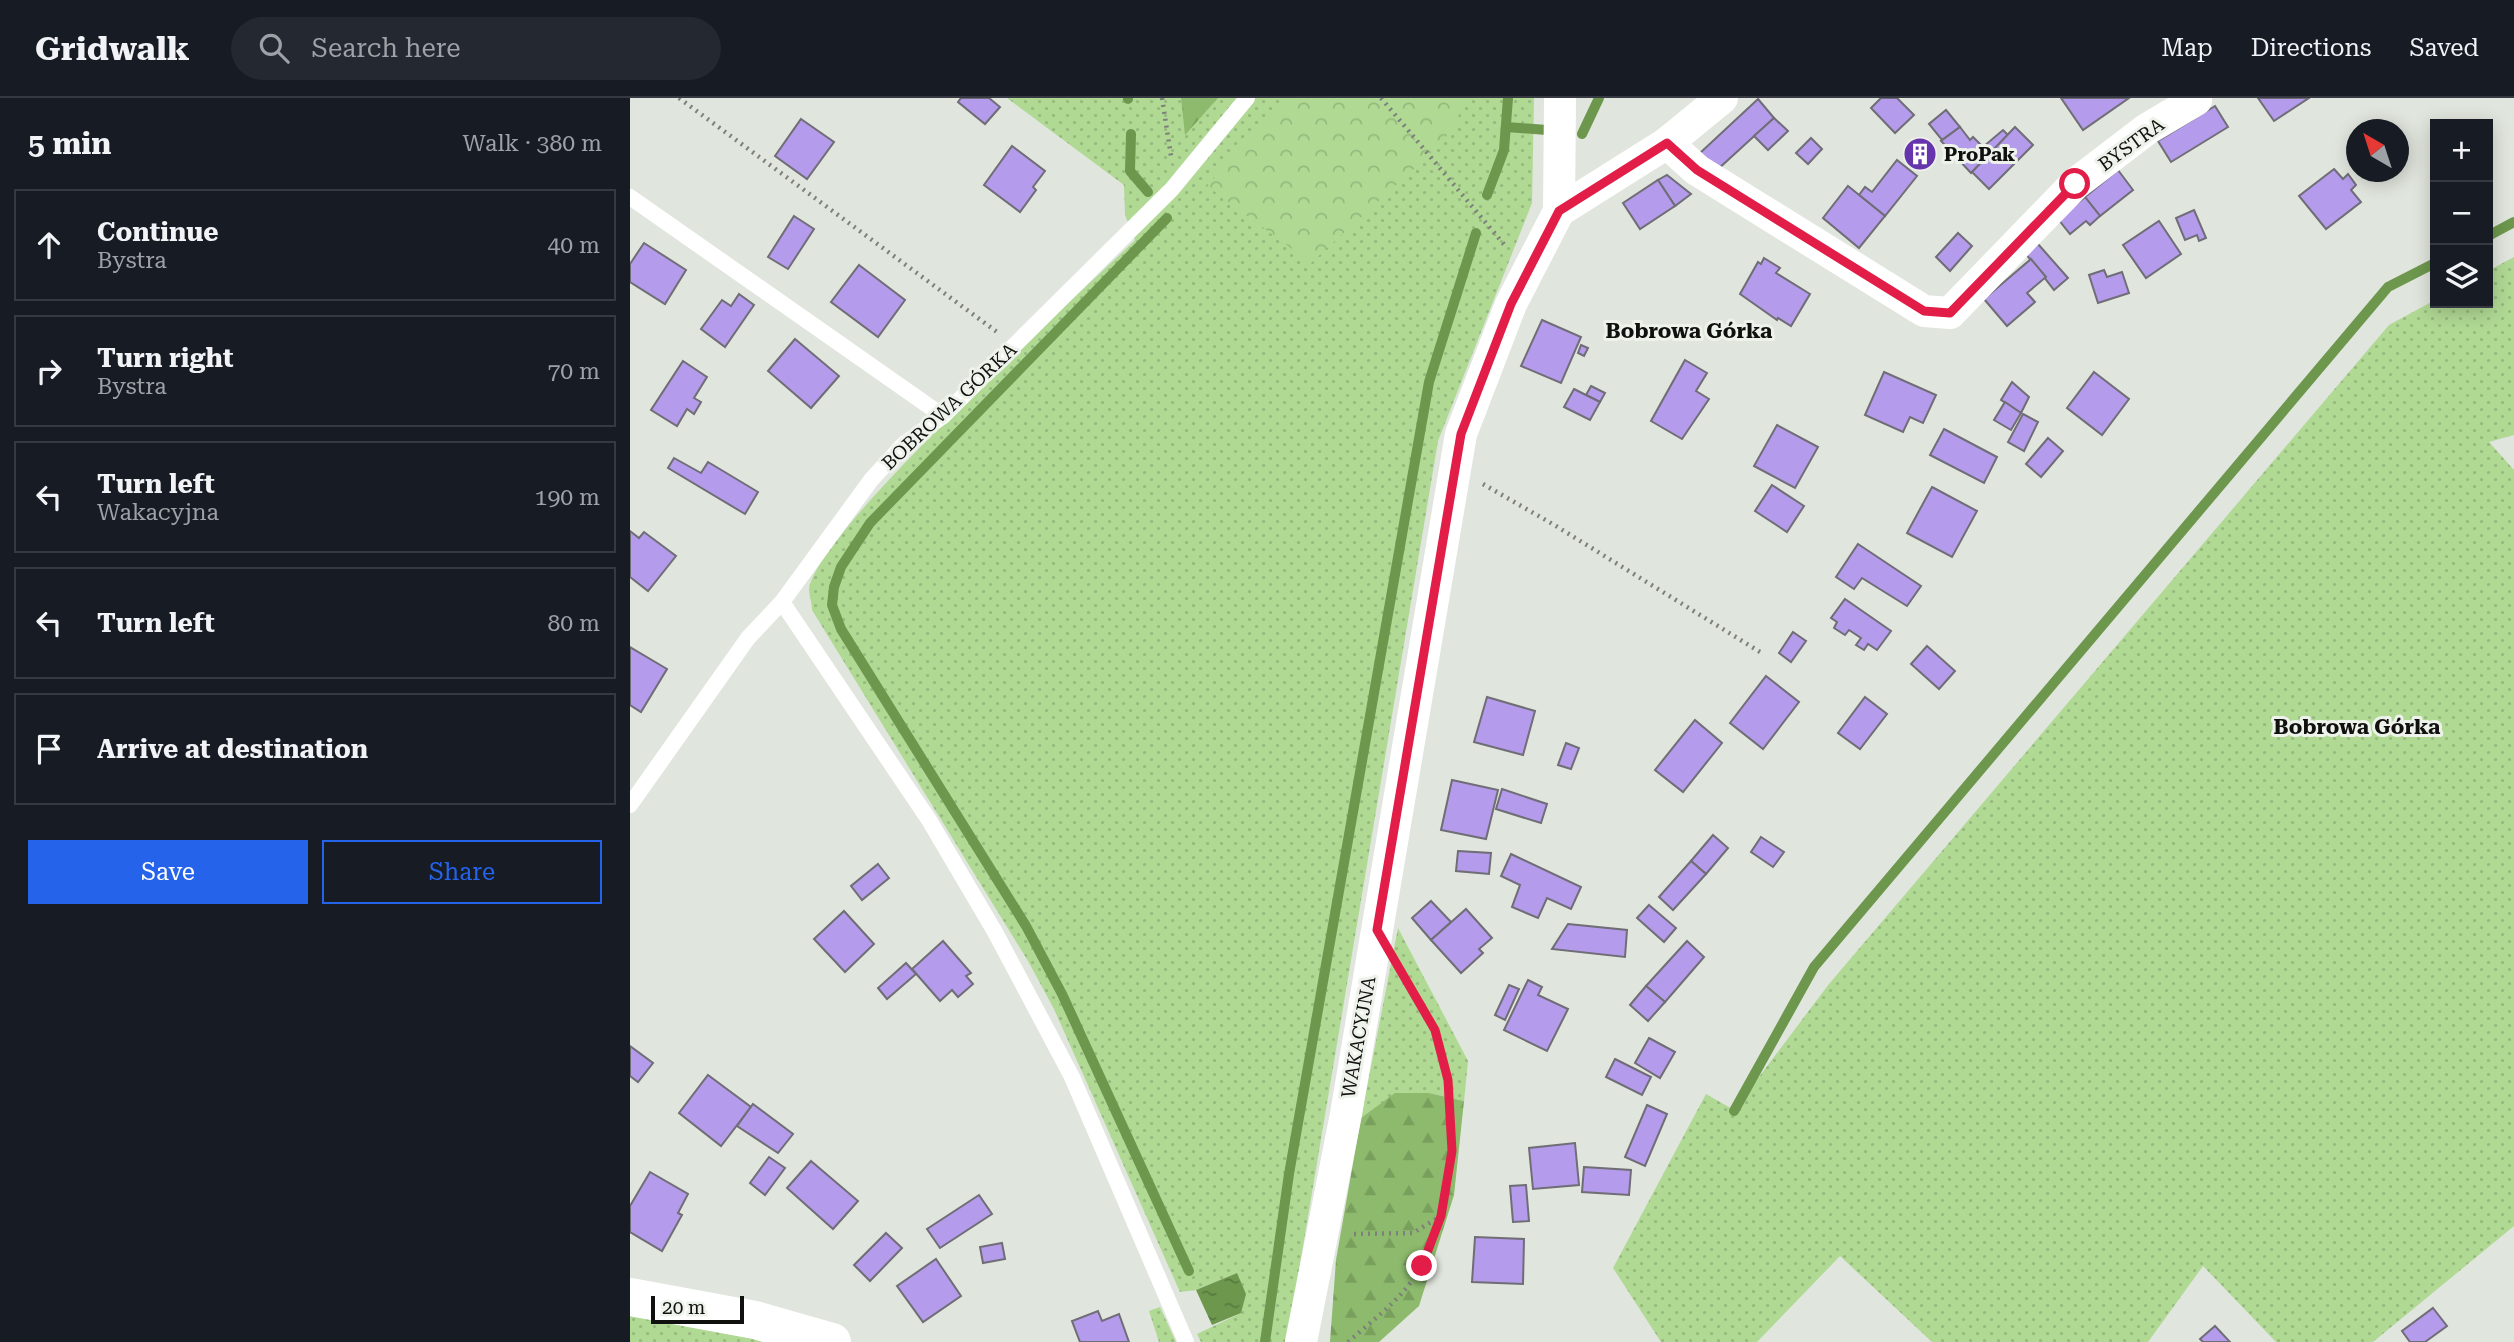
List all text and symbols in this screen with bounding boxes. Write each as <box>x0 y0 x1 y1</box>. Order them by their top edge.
search box <box>231 17 721 80</box>
text: Gridwalk <box>35 29 189 68</box>
icon: search <box>255 29 293 67</box>
text: Search here <box>311 33 460 63</box>
text: Map <box>2161 34 2213 62</box>
text: Directions <box>2251 34 2371 62</box>
text: Saved <box>2409 34 2479 62</box>
street label: BYSTRA <box>2094 112 2169 176</box>
north arrow <box>2346 119 2409 182</box>
map controls <box>2430 119 2493 308</box>
button: + <box>2430 119 2493 182</box>
text: 5 min <box>28 126 111 161</box>
text: Walk · 380 m <box>463 130 602 157</box>
building icon: ProPak <box>1901 135 1939 173</box>
place label: ProPak <box>1944 143 2015 166</box>
route start <box>2059 168 2090 199</box>
button: − <box>2430 182 2493 245</box>
text: Continue <box>97 217 219 247</box>
icon: ahead <box>30 226 68 264</box>
text: 40 m <box>547 232 600 259</box>
button: layers <box>2430 245 2493 308</box>
text: Bystra <box>97 247 167 274</box>
district label: Bobrowa Górka <box>1606 319 1773 343</box>
street label: BOBROWA GÓRKA <box>877 338 1022 475</box>
text: Turn right <box>97 343 233 373</box>
icon: right <box>30 352 68 390</box>
text: 70 m <box>547 358 600 385</box>
text: Bystra <box>97 373 167 400</box>
text: Turn left <box>97 469 215 499</box>
icon: left <box>30 478 68 516</box>
text: 190 m <box>535 484 600 511</box>
text: Wakacyjna <box>97 499 219 526</box>
icon: left <box>30 604 68 642</box>
text: Turn left <box>97 608 215 638</box>
text: 80 m <box>547 610 600 637</box>
district label: Bobrowa Górka <box>2274 715 2441 739</box>
icon: arrive <box>30 730 68 768</box>
text: Arrive at destination <box>97 734 368 764</box>
button: Save <box>28 840 308 904</box>
button: Share <box>322 840 602 904</box>
street label: WAKACYJNA <box>1337 974 1381 1100</box>
route end <box>1406 1250 1437 1281</box>
scale bar <box>651 1293 744 1325</box>
text: 20 m <box>662 1296 705 1319</box>

